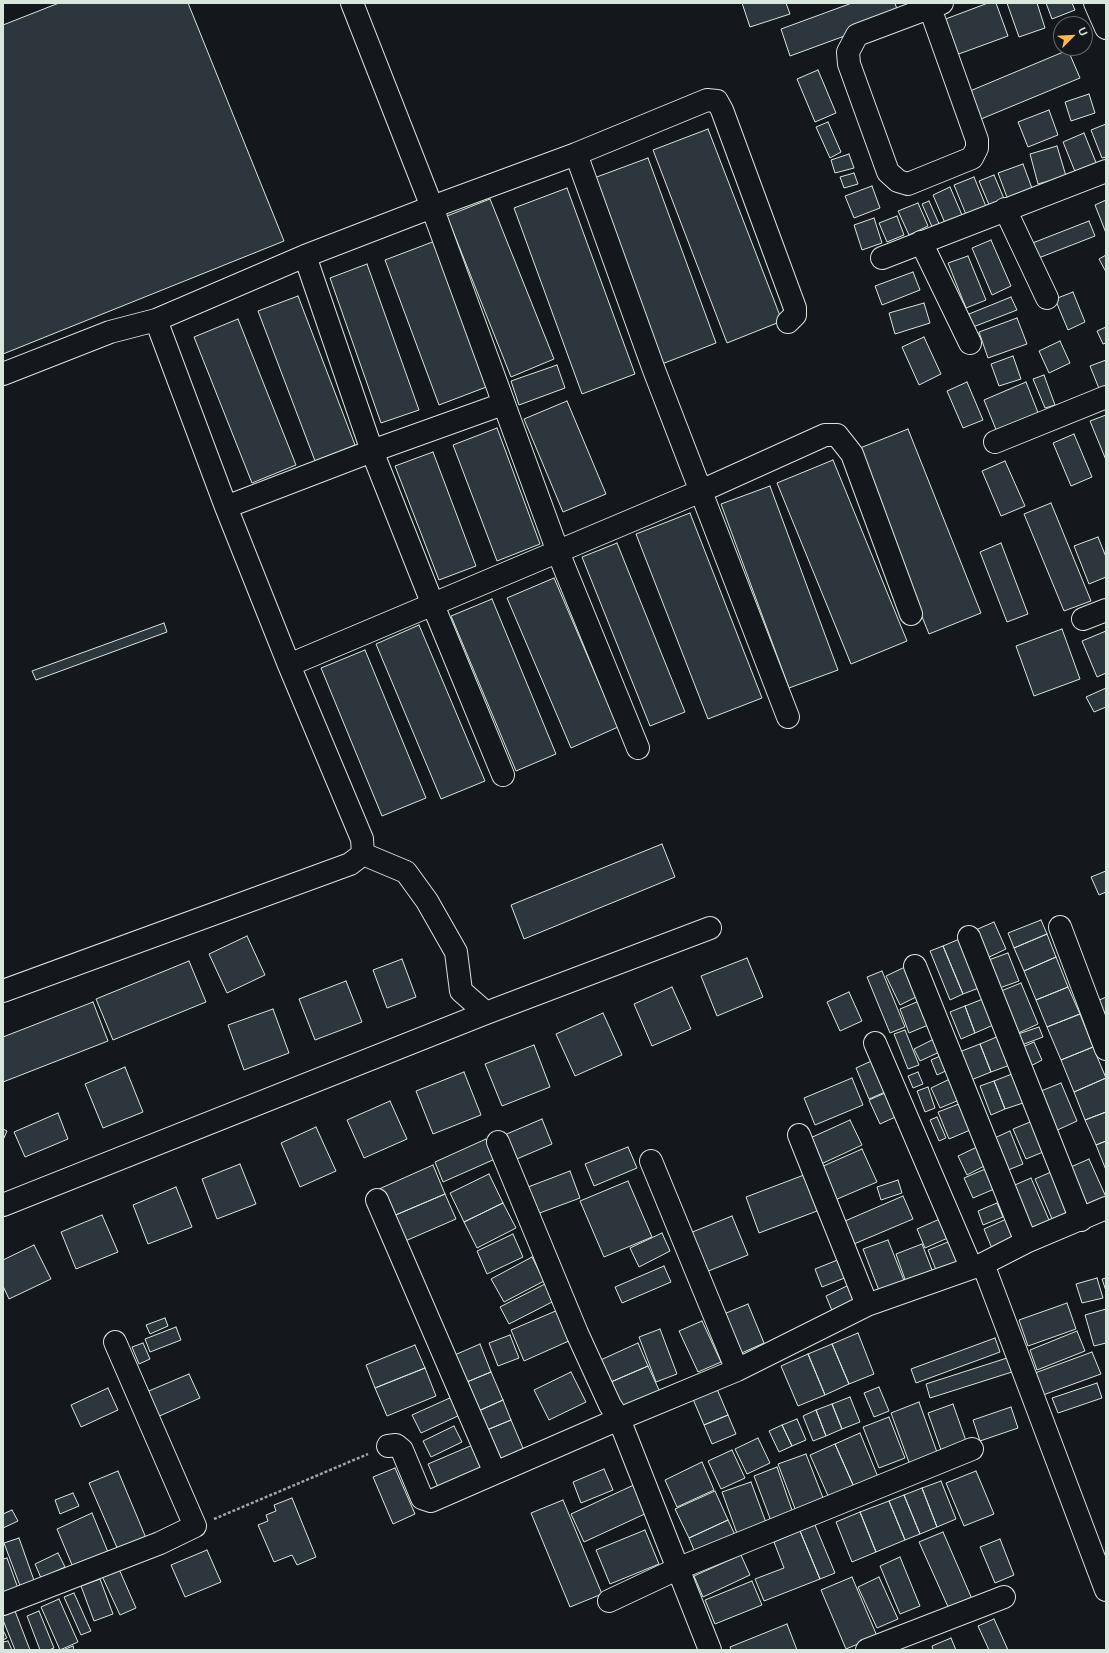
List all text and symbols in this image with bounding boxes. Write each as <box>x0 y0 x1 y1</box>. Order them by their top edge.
north arrow <box>1053 16 1093 56</box>
text: U <box>1076 25 1090 38</box>

